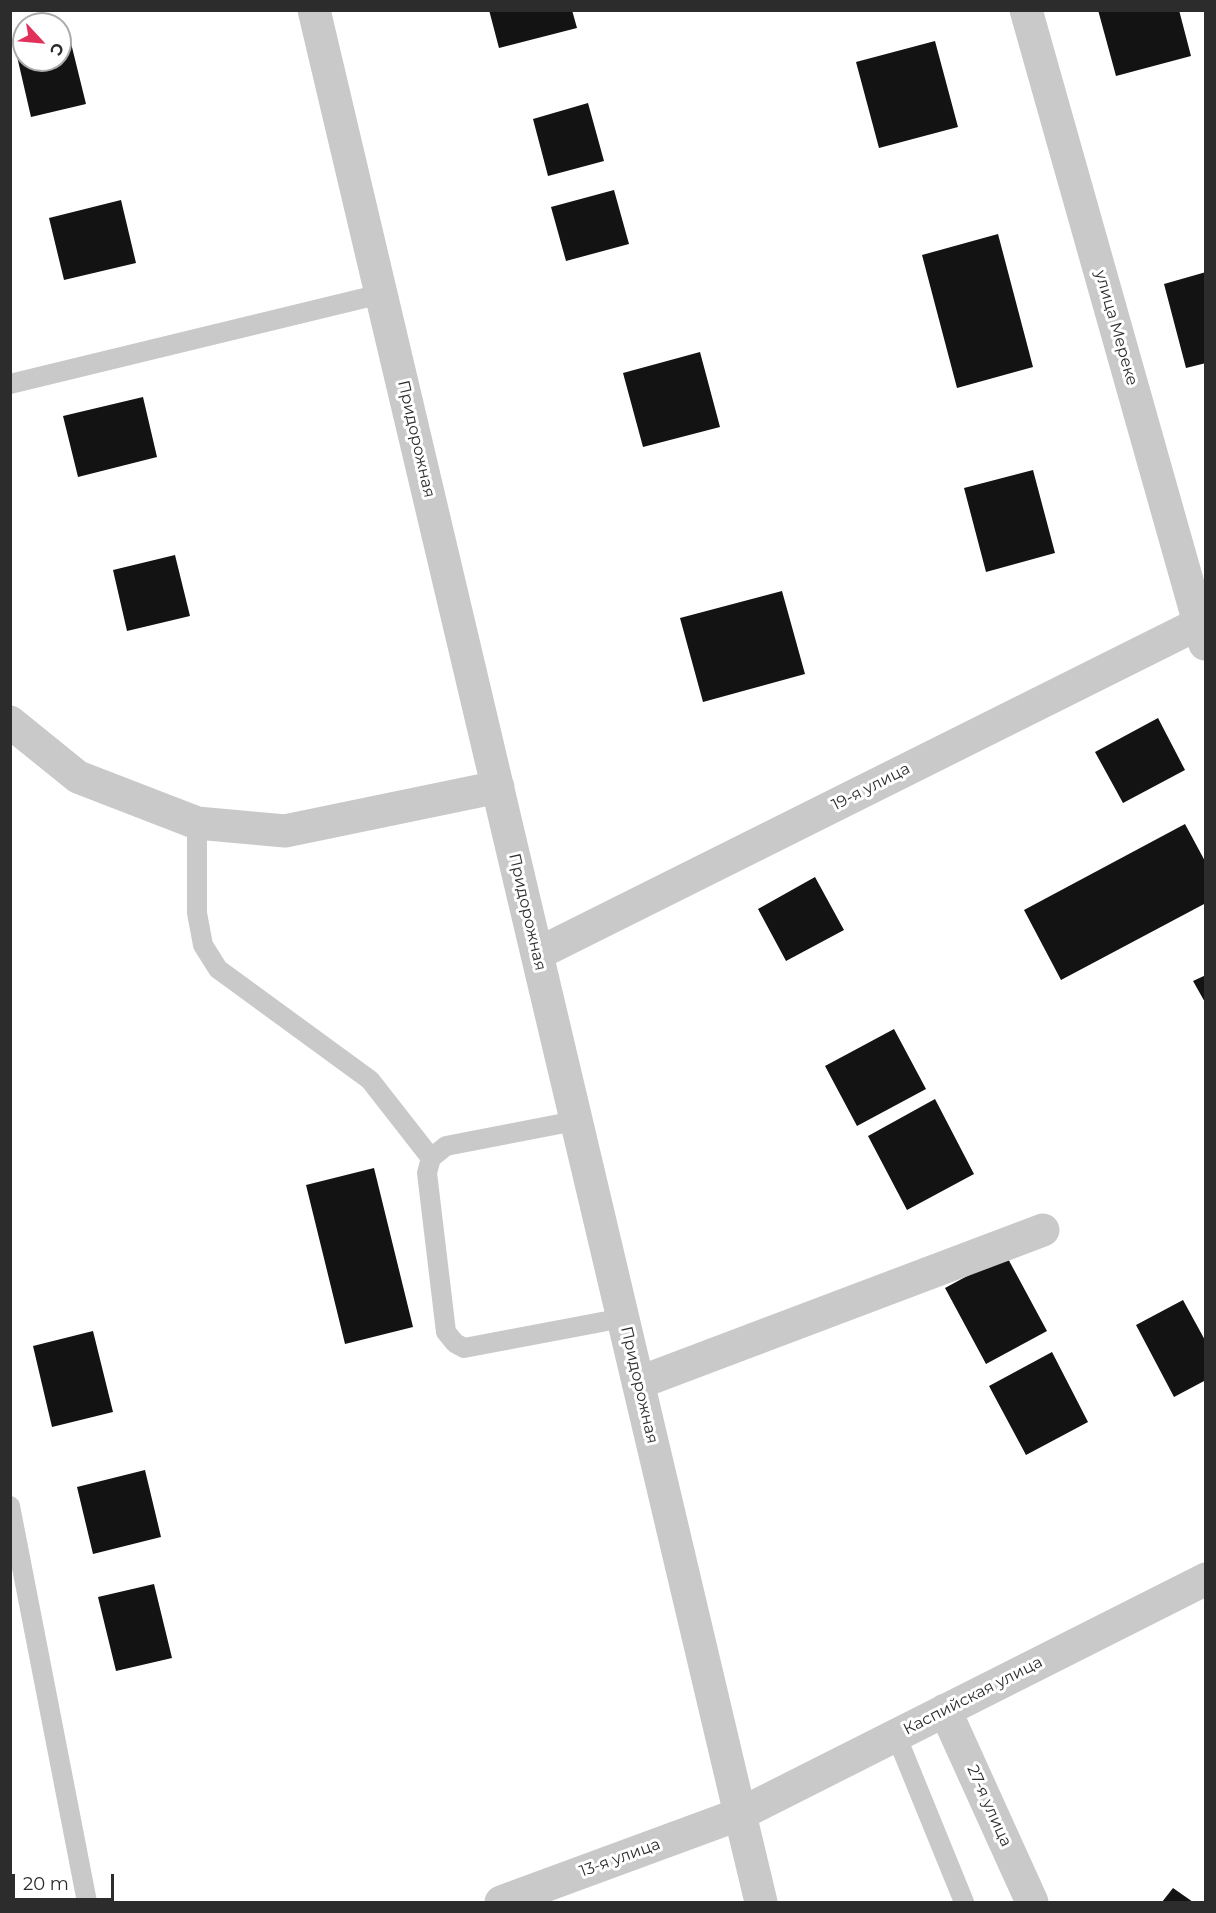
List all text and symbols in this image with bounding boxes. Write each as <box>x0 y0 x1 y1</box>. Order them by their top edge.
north arrow <box>12 12 72 72</box>
text: С <box>46 40 68 59</box>
street label: улица Мереке <box>1090 268 1142 388</box>
street label: Придорожная <box>393 379 439 499</box>
street label: 19-я улица <box>829 759 913 815</box>
street label: Придорожная <box>504 852 550 972</box>
street label: Придорожная <box>616 1325 662 1445</box>
street label: Каспийская улица <box>900 1653 1046 1739</box>
street label: 27-я улица <box>962 1762 1016 1850</box>
street label: 13-я улица <box>577 1835 663 1881</box>
scale bar <box>15 1862 117 1900</box>
text: 20 m <box>23 1873 69 1895</box>

